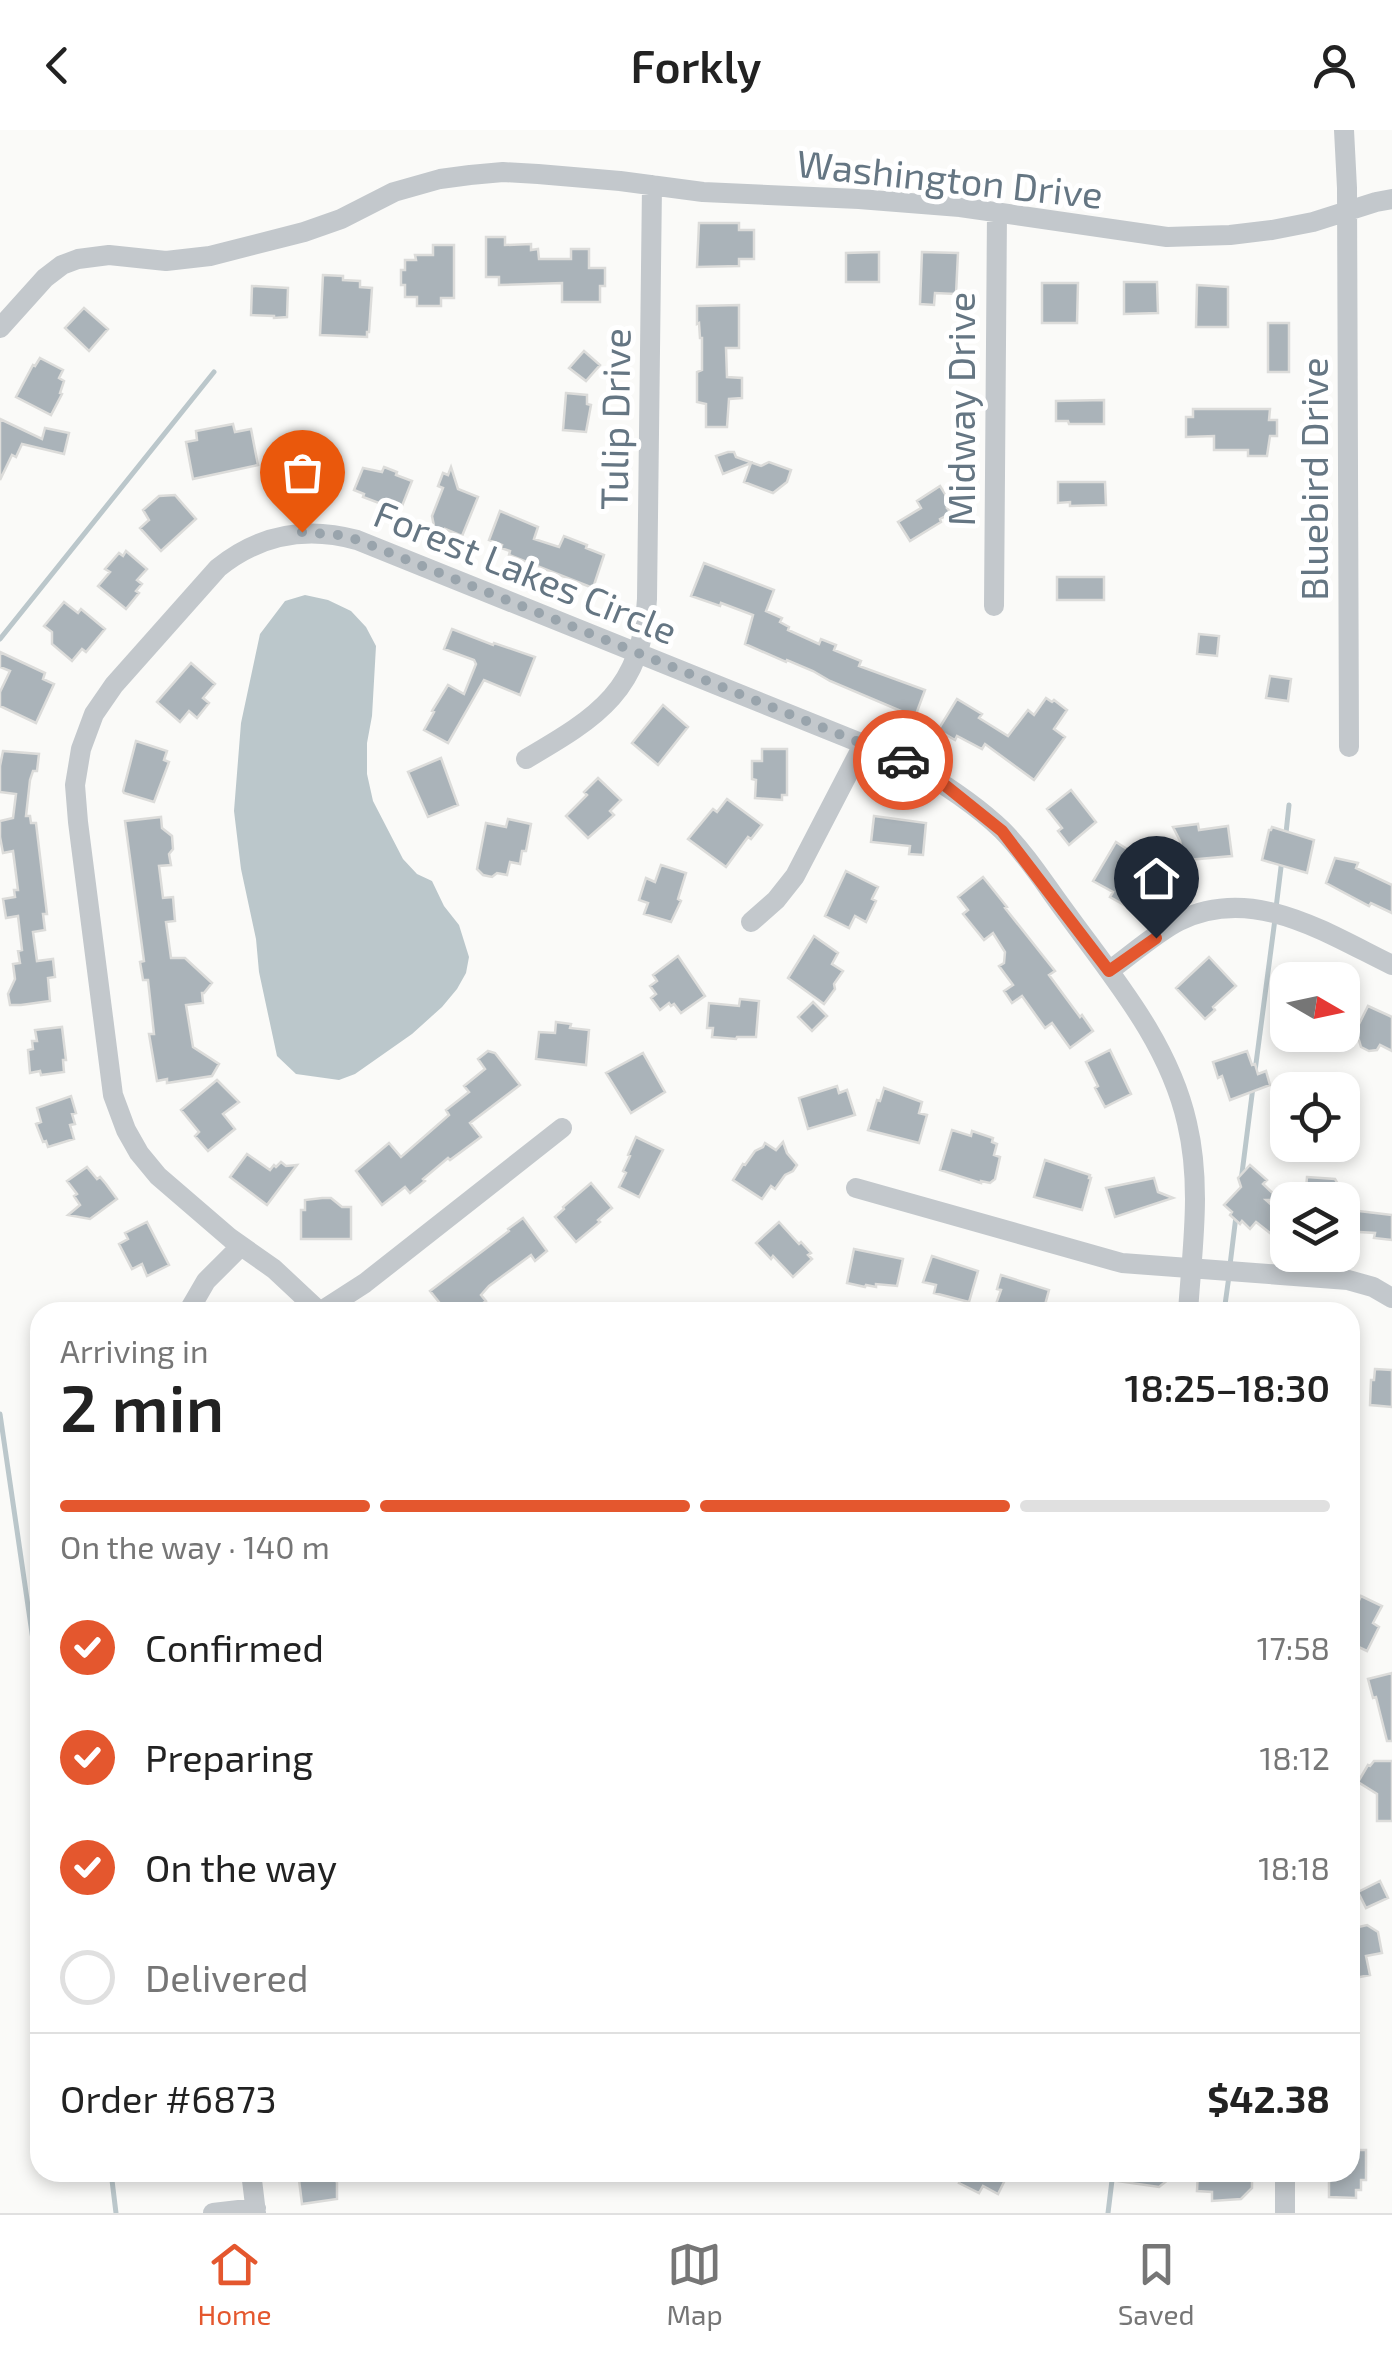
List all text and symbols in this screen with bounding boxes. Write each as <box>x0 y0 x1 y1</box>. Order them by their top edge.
icon: back <box>30 38 85 93</box>
text: Forkly <box>631 38 761 92</box>
icon: person <box>1307 38 1362 93</box>
street label: Washington Drive <box>795 139 1105 217</box>
street label: Midway Drive <box>937 292 983 526</box>
street label: Tulip Drive <box>589 328 639 510</box>
street label: Bluebird Drive <box>1290 357 1336 601</box>
pin <box>260 430 345 533</box>
icon: bag <box>275 445 330 500</box>
street label: Forest Lakes Circle <box>368 489 684 653</box>
courier <box>853 710 953 810</box>
icon: car <box>876 733 931 788</box>
pin <box>1114 836 1199 939</box>
icon: home <box>1129 851 1184 906</box>
north arrow <box>1270 962 1360 1052</box>
map controls <box>1270 962 1360 1272</box>
button: locate <box>1270 1072 1360 1162</box>
button: layers <box>1270 1182 1360 1272</box>
text: Arriving in <box>60 1331 209 1369</box>
text: 18:25–18:30 <box>1125 1364 1330 1410</box>
text: 2 min <box>60 1367 224 1445</box>
text: On the way · 140 m <box>60 1527 330 1565</box>
icon: check <box>60 1620 115 1675</box>
text: Confirmed <box>145 1624 324 1670</box>
text: 17:58 <box>1257 1628 1330 1666</box>
icon: check <box>60 1730 115 1785</box>
text: Preparing <box>145 1734 313 1780</box>
text: 18:12 <box>1260 1738 1330 1776</box>
icon: check <box>60 1840 115 1895</box>
text: On the way <box>145 1844 337 1890</box>
text: 18:18 <box>1258 1848 1330 1886</box>
text: Delivered <box>145 1954 309 2000</box>
text: Order #6873 <box>60 2075 277 2121</box>
text: $42.38 <box>1207 2075 1330 2121</box>
tab: Home <box>197 2237 272 2331</box>
tab: Map <box>667 2237 723 2331</box>
tab: Saved <box>1118 2237 1195 2331</box>

